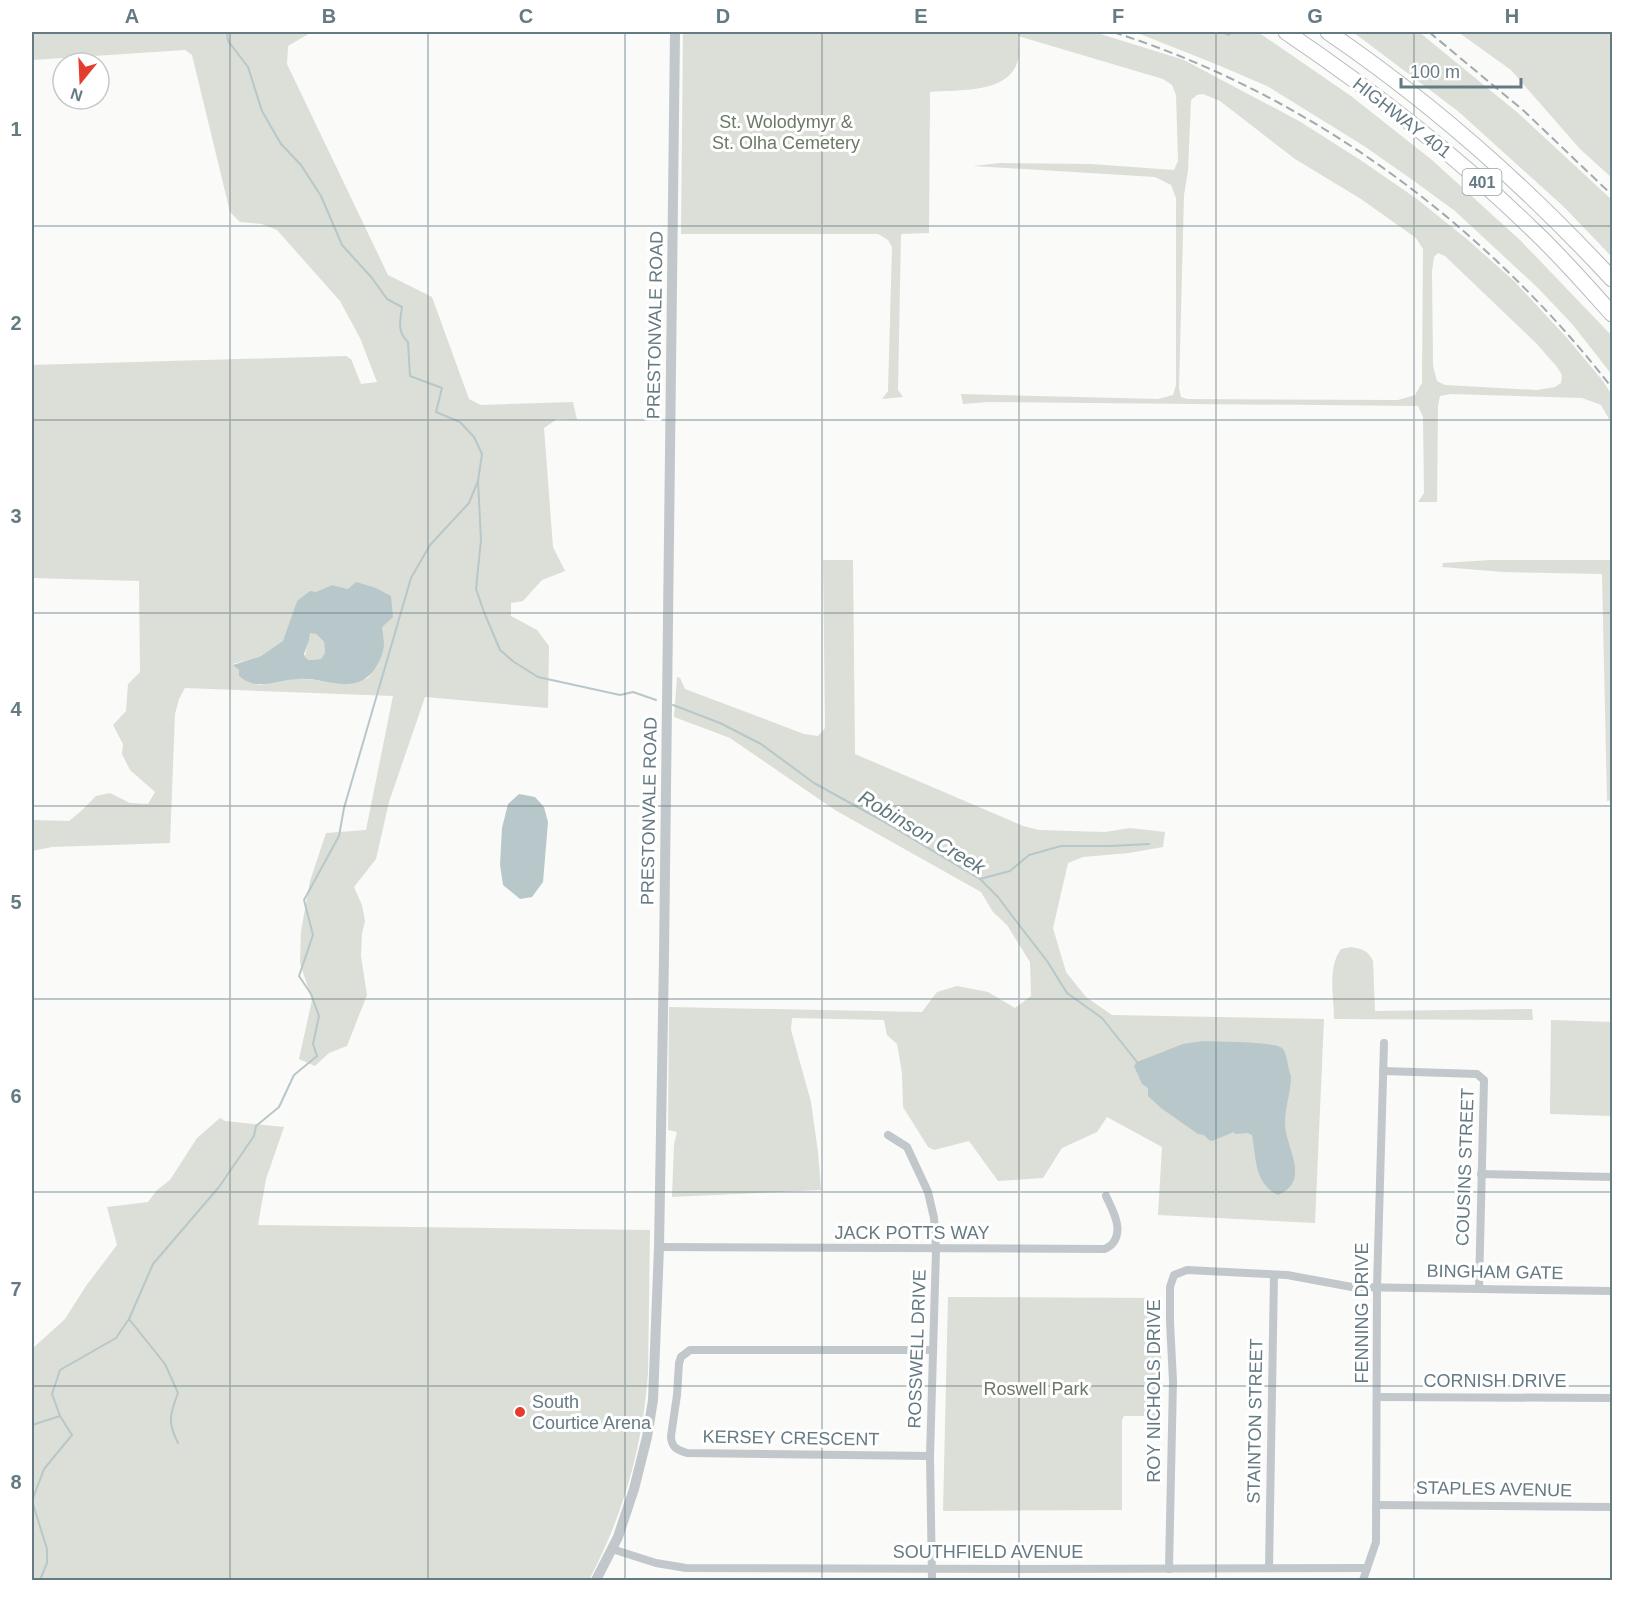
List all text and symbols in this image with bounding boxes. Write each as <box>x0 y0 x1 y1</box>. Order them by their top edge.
text: A <box>125 5 139 27</box>
text: B <box>322 5 336 27</box>
text: C <box>519 5 533 27</box>
text: D <box>716 5 730 27</box>
text: E <box>914 5 928 27</box>
text: F <box>1112 5 1124 27</box>
text: G <box>1307 5 1323 27</box>
text: H <box>1505 5 1519 27</box>
north arrow <box>51 51 111 111</box>
scale bar <box>1401 51 1521 89</box>
text: 100 m <box>1410 62 1460 82</box>
street label: HIGHWAY 401 <box>1349 74 1455 162</box>
text: N <box>68 85 85 105</box>
park label: St. Wolodymyr & St. Olha Cemetery <box>712 112 860 153</box>
text: 1 <box>10 118 22 140</box>
road number: 401 <box>1462 169 1502 195</box>
street label: PRESTONVALE ROAD <box>643 231 667 419</box>
text: 2 <box>10 312 22 334</box>
text: 3 <box>10 505 22 527</box>
text: 4 <box>10 698 22 720</box>
street label: PRESTONVALE ROAD <box>637 717 661 905</box>
water label: Robinson Creek <box>855 786 990 879</box>
text: 5 <box>10 891 22 913</box>
text: 6 <box>10 1085 22 1107</box>
street label: COUSINS STREET <box>1452 1088 1478 1246</box>
street label: JACK POTTS WAY <box>834 1223 990 1243</box>
street label: FENNING DRIVE <box>1352 1242 1372 1384</box>
street label: BINGHAM GATE <box>1426 1261 1564 1283</box>
street label: ROSSWELL DRIVE <box>904 1269 930 1429</box>
text: 7 <box>10 1278 22 1300</box>
street label: ROY NICHOLS DRIVE <box>1144 1299 1164 1483</box>
street label: STAINTON STREET <box>1244 1338 1266 1504</box>
street label: CORNISH DRIVE <box>1423 1371 1567 1391</box>
park label: Roswell Park <box>983 1379 1090 1399</box>
place label: South Courtice Arena <box>532 1392 652 1433</box>
marker: South Courtice Arena <box>513 1405 527 1419</box>
street label: KERSEY CRESCENT <box>702 1426 880 1450</box>
text: 8 <box>10 1471 22 1493</box>
street label: STAPLES AVENUE <box>1416 1478 1572 1500</box>
street label: SOUTHFIELD AVENUE <box>893 1542 1083 1562</box>

